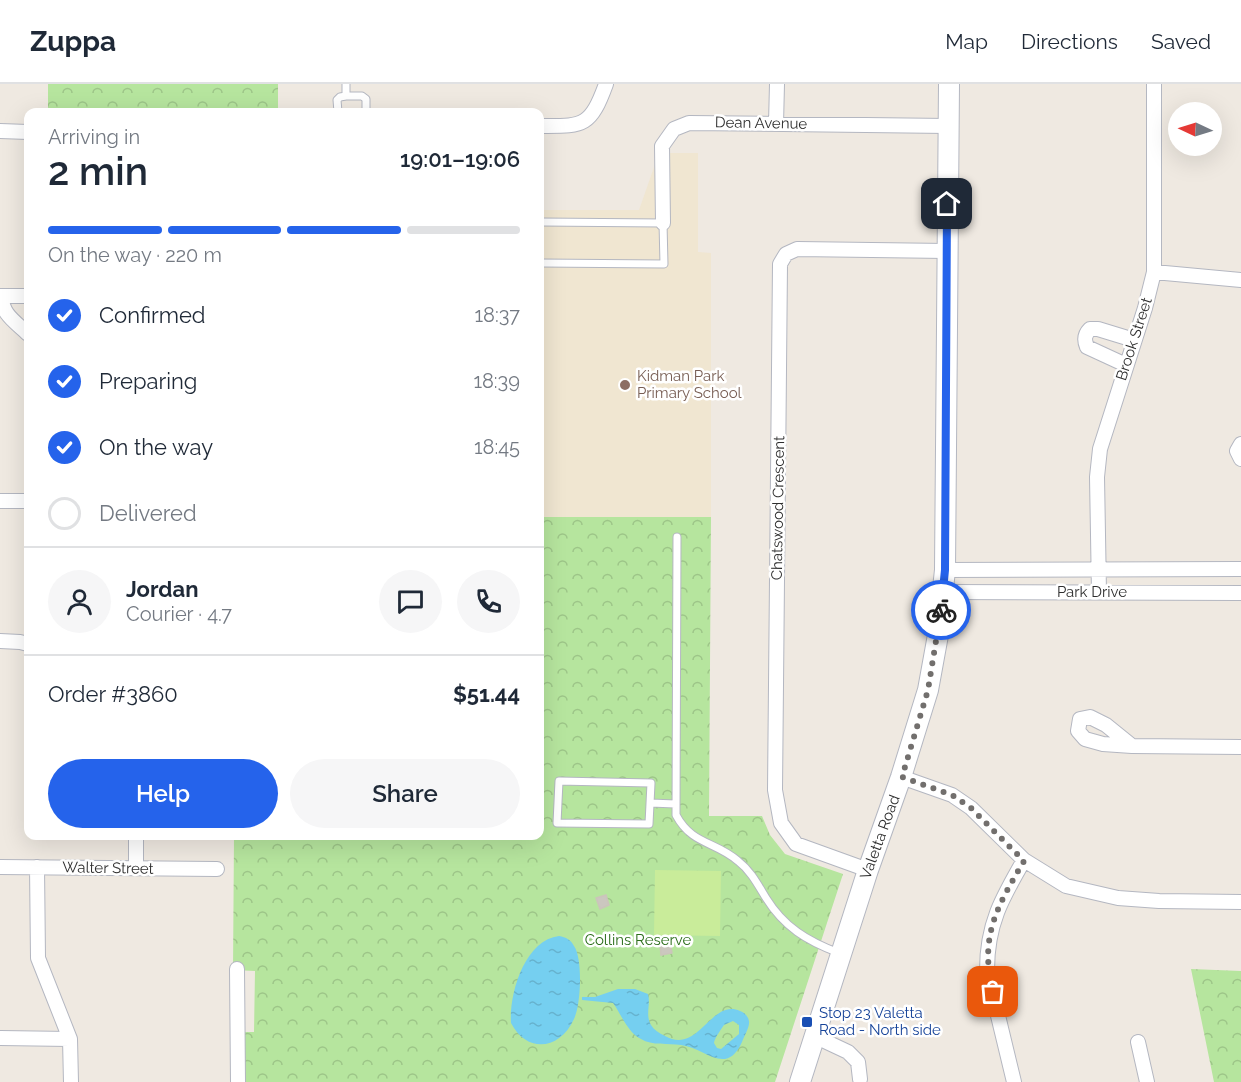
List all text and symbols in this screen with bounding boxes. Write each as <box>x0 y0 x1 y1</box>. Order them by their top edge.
text: Zuppa <box>30 25 116 58</box>
text: Map <box>945 29 988 54</box>
text: Directions <box>1021 29 1118 54</box>
text: Saved <box>1151 29 1211 54</box>
north arrow <box>1168 102 1222 156</box>
map controls <box>1168 102 1222 156</box>
street label: Dean Avenue <box>715 113 808 133</box>
text: Arriving in <box>48 125 140 149</box>
text: 19:01–19:06 <box>400 146 520 172</box>
text: 2 min <box>48 148 148 194</box>
pin <box>921 178 972 229</box>
icon: home <box>930 187 963 220</box>
text: On the way · 220 m <box>48 243 222 267</box>
street label: Brook Street <box>1112 295 1156 383</box>
icon: check <box>48 299 81 332</box>
text: Confirmed <box>99 302 206 328</box>
text: 18:37 <box>475 303 520 327</box>
icon: check <box>48 365 81 398</box>
place label: Kidman Park Primary School <box>637 367 743 402</box>
text: Preparing <box>99 368 197 394</box>
text: 18:39 <box>473 369 520 393</box>
marker: Kidman Park Primary School <box>618 378 632 392</box>
icon: check <box>48 431 81 464</box>
text: On the way <box>99 434 213 460</box>
text: 18:45 <box>474 435 520 459</box>
street label: Chatswood Crescent <box>768 436 788 580</box>
text: Delivered <box>99 500 197 526</box>
button: person <box>48 570 111 633</box>
button: chat <box>379 570 442 633</box>
button: phone <box>457 570 520 633</box>
text: Jordan <box>126 576 198 602</box>
courier <box>911 580 971 640</box>
street label: Park Drive <box>1057 583 1127 601</box>
icon: bike <box>925 594 958 627</box>
text: Courier · 4.7 <box>126 602 232 626</box>
text: Order #3860 <box>48 681 178 707</box>
text: $51.44 <box>453 681 520 707</box>
button: Help <box>48 759 278 828</box>
button: Share <box>290 759 520 828</box>
street label: Valetta Road <box>856 792 904 882</box>
street label: Walter Street <box>62 858 154 878</box>
park label: Collins Reserve <box>585 931 692 949</box>
pin <box>967 966 1018 1017</box>
icon: bag <box>976 975 1009 1008</box>
place label: Stop 23 Valetta Road - North side <box>819 1004 941 1039</box>
marker: Stop 23 Valetta Road - North side <box>800 1015 814 1029</box>

